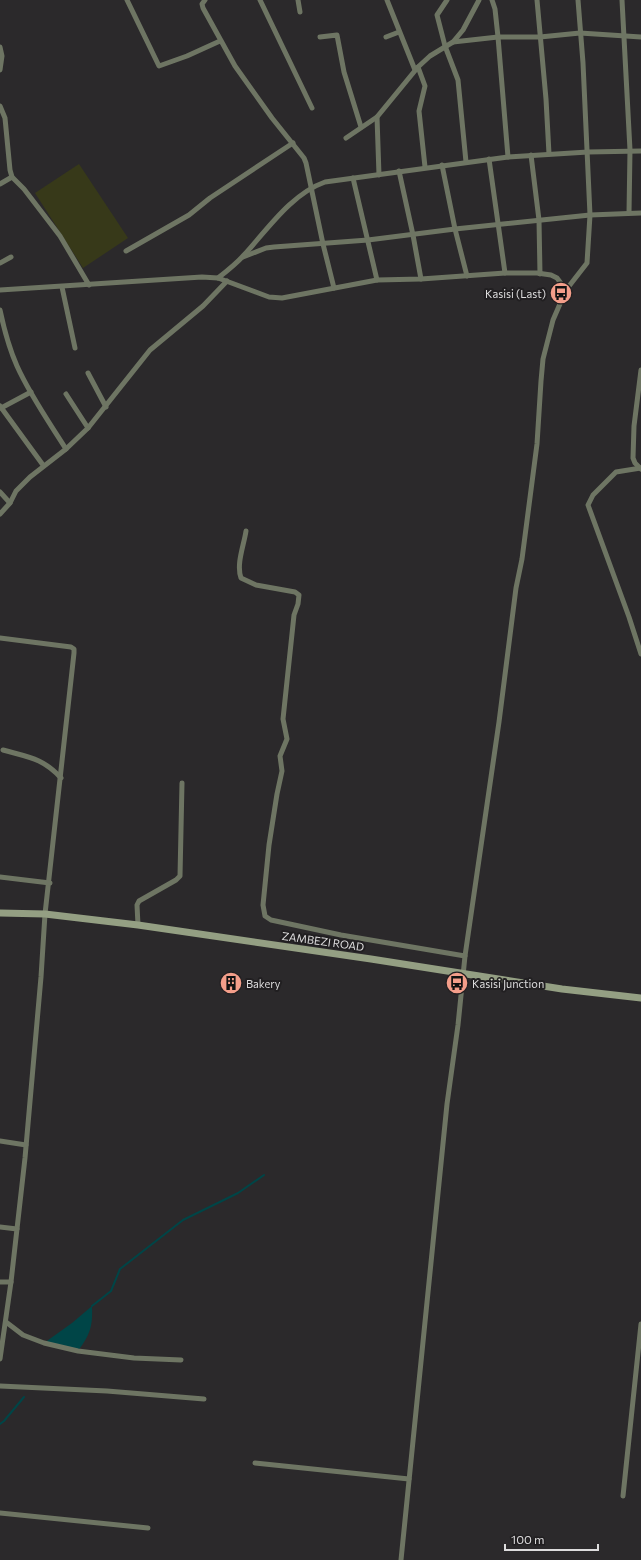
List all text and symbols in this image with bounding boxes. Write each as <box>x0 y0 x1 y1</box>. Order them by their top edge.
bus stop icon: Kasisi (Last) <box>548 280 574 306</box>
place label: Kasisi (Last) <box>485 287 546 300</box>
street label: ZAMBEZI ROAD <box>281 929 365 953</box>
building icon: Bakery <box>218 970 244 996</box>
bus stop icon: Kasisi Junction <box>444 970 470 996</box>
place label: Bakery <box>246 977 281 990</box>
place label: Kasisi Junction <box>472 977 544 991</box>
scale bar <box>505 1526 598 1552</box>
text: 100 m <box>511 1532 545 1546</box>

